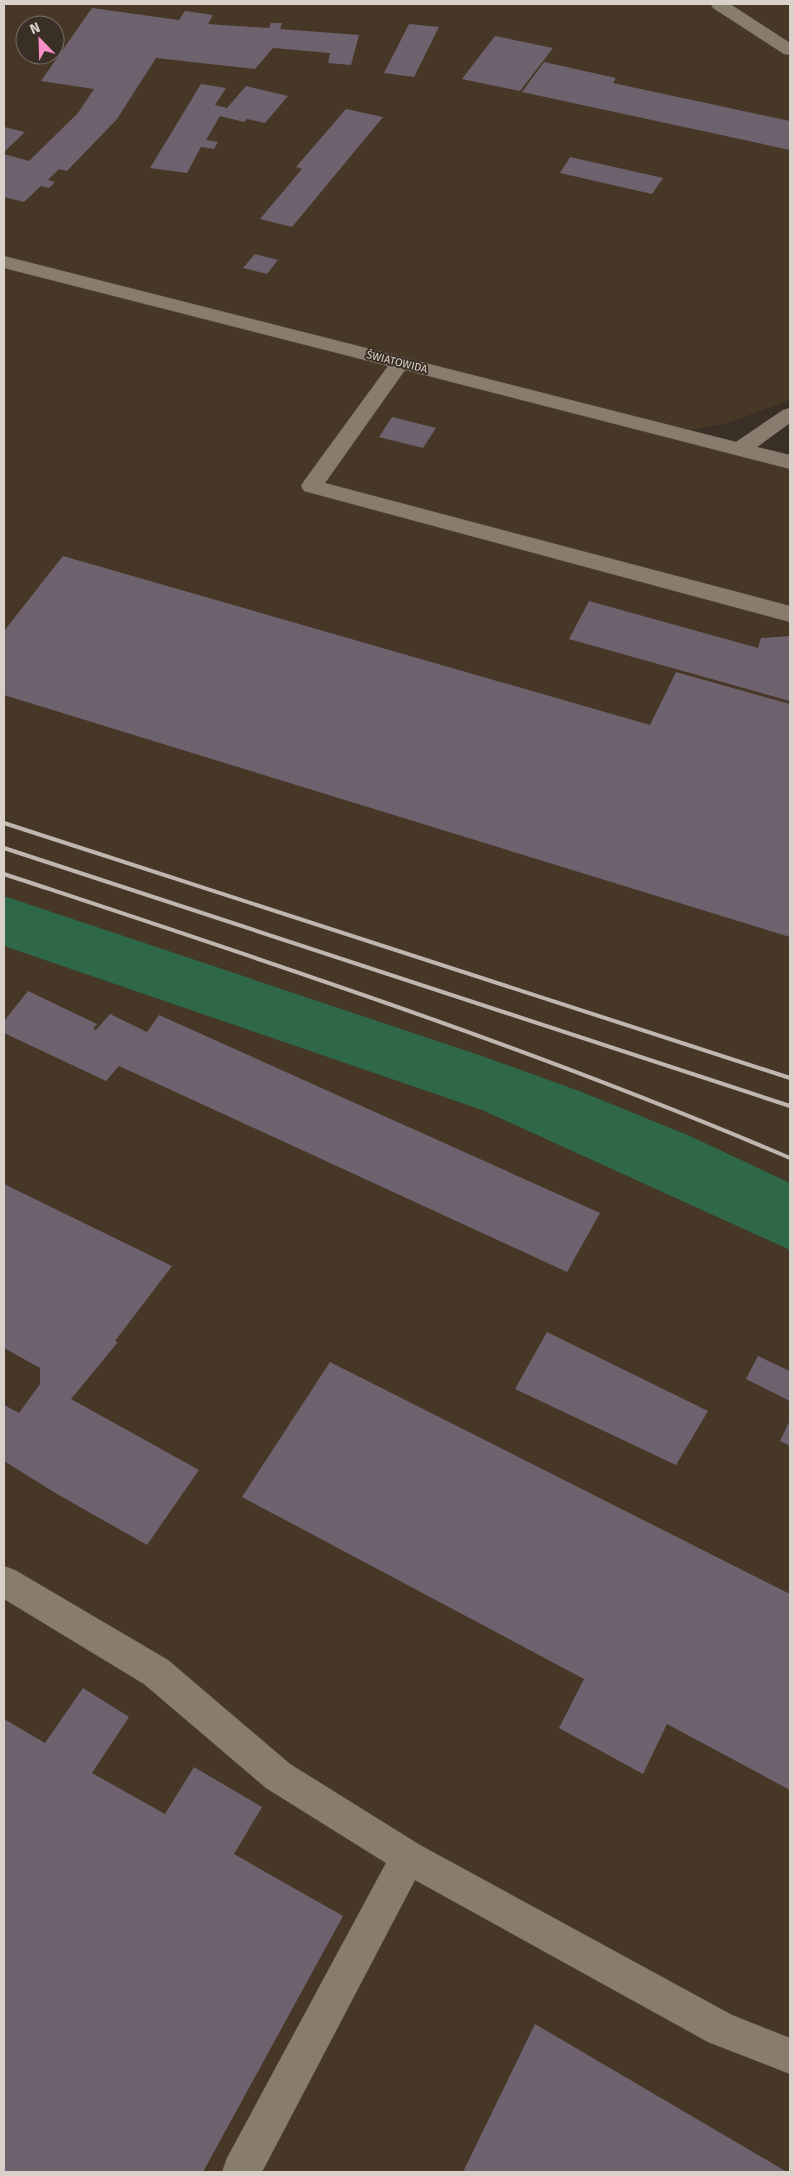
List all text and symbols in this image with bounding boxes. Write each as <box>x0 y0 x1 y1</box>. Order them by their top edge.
north arrow <box>15 15 65 65</box>
text: N <box>28 19 43 38</box>
street label: ŚWIATOWIDA <box>365 347 430 376</box>

